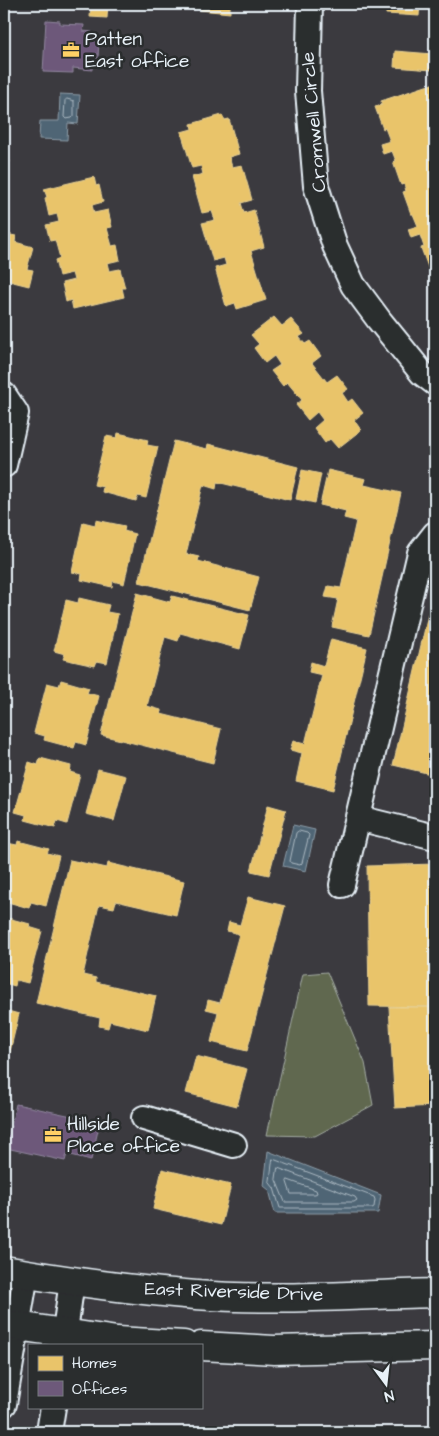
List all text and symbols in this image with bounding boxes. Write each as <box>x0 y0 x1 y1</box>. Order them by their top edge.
place label: Patten East office <box>85 26 189 75</box>
office icon: Patten East office <box>61 40 81 60</box>
street label: Cromwell Circle <box>294 51 334 193</box>
place label: Hillside Place office <box>67 1111 180 1160</box>
office icon: Hillside Place office <box>43 1125 63 1145</box>
street label: East Riverside Drive <box>144 1275 324 1309</box>
legend <box>28 1344 202 1408</box>
text: Homes <box>72 1353 117 1374</box>
north arrow <box>362 1358 412 1408</box>
text: Offices <box>72 1379 128 1400</box>
text: N <box>382 1385 396 1406</box>

